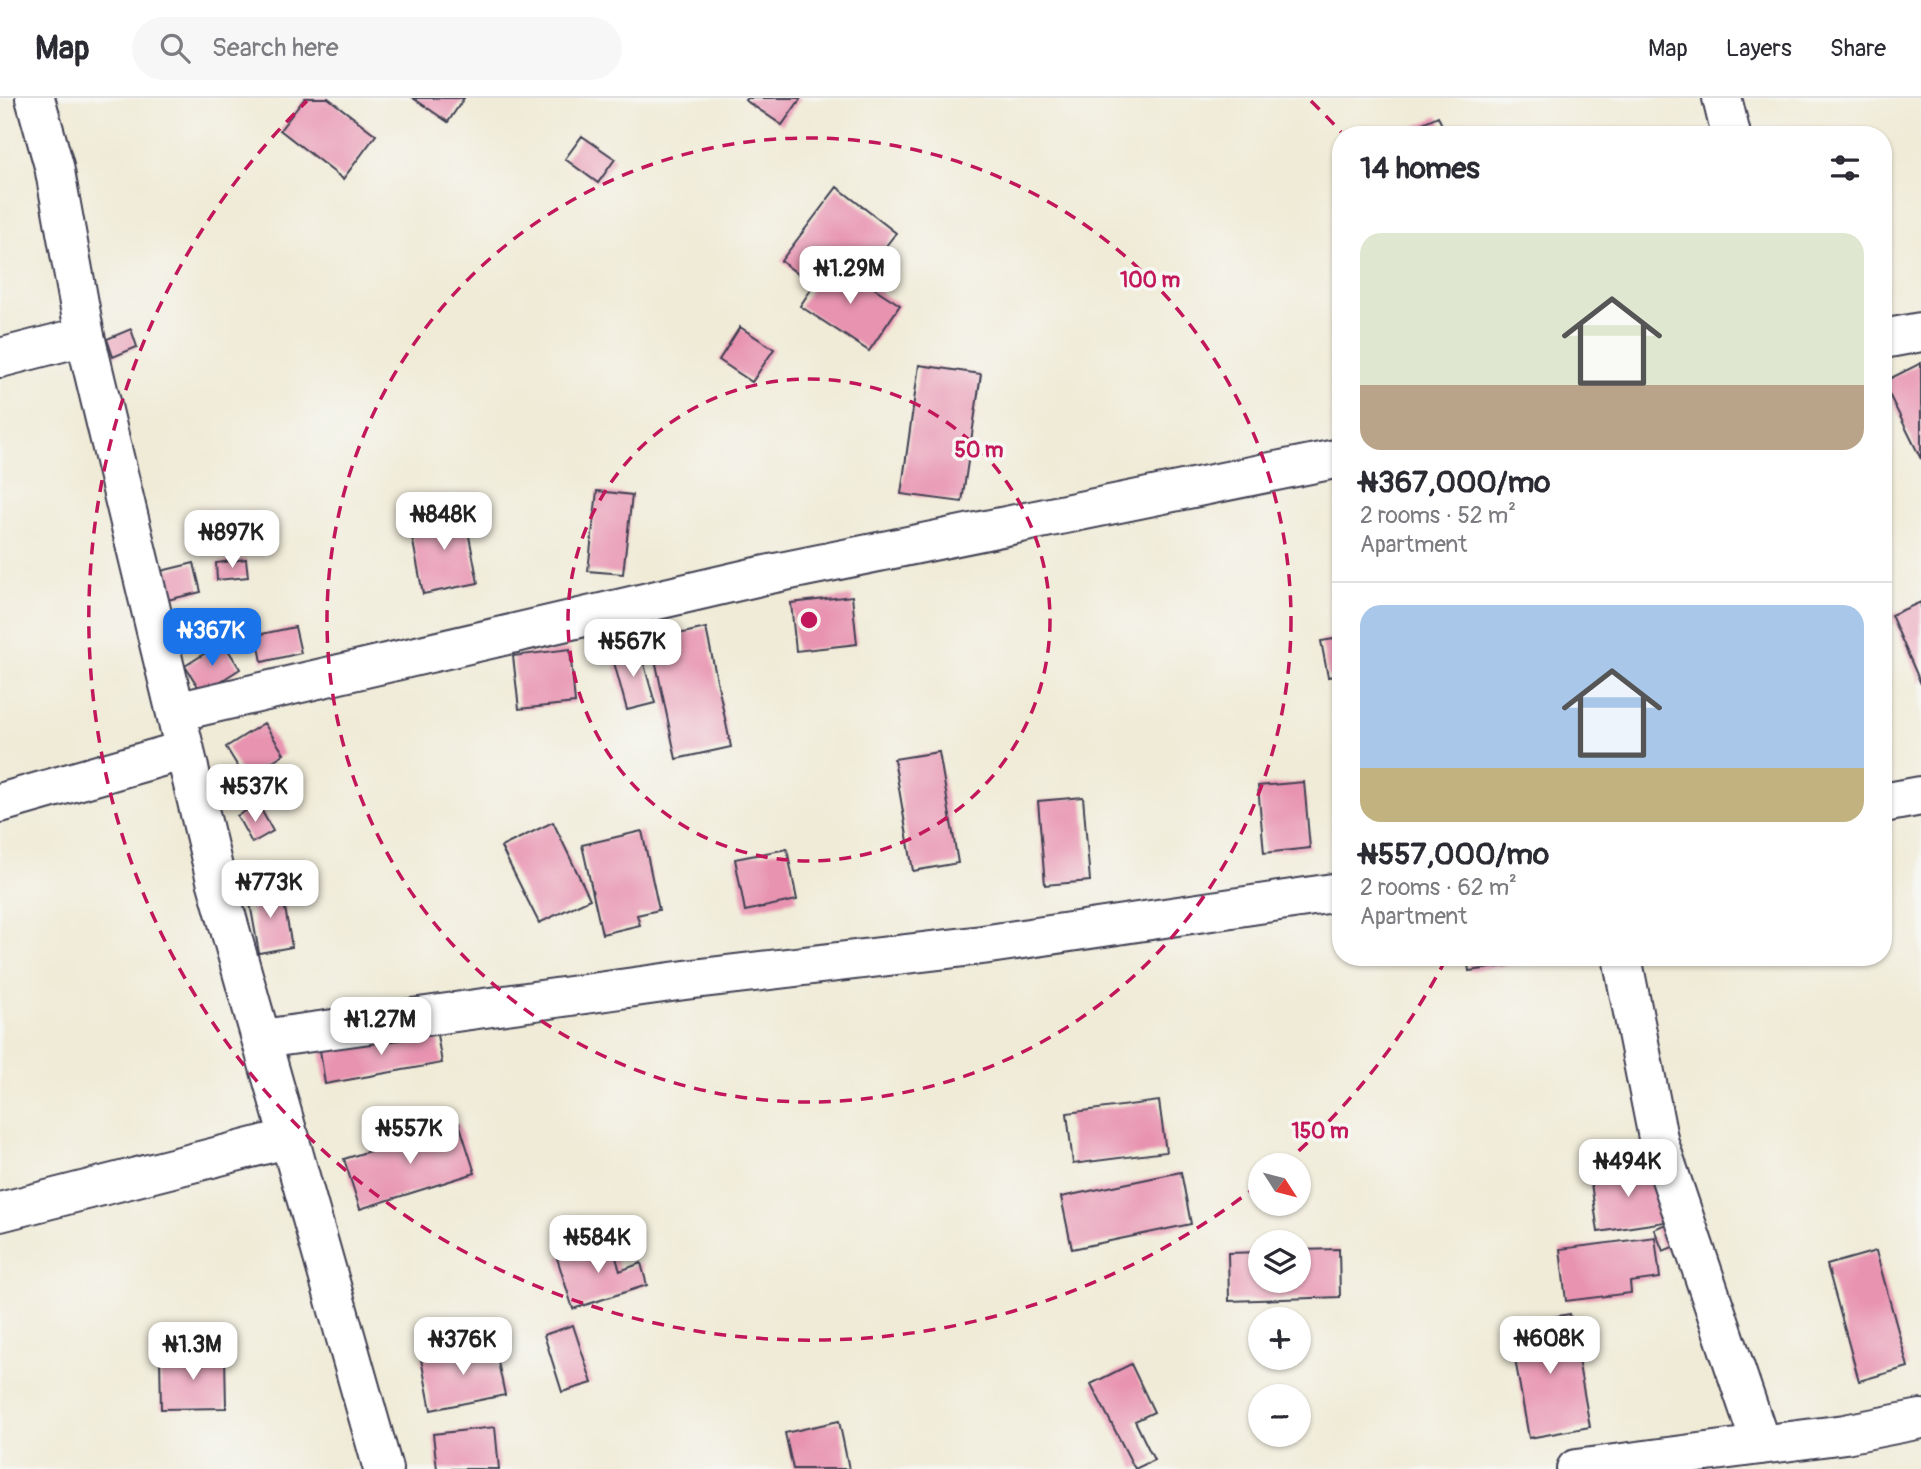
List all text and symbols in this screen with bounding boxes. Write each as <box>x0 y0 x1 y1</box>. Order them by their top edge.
search box <box>132 17 622 80</box>
text: Map <box>35 28 90 69</box>
icon: search <box>156 29 194 67</box>
text: Search here <box>212 32 339 64</box>
text: Map <box>1648 34 1688 63</box>
text: Layers <box>1726 34 1792 63</box>
text: Share <box>1830 34 1886 63</box>
icon: filters <box>1826 149 1864 187</box>
text: 14 homes <box>1360 150 1480 187</box>
pin: ₦1.29M <box>793 246 907 306</box>
text: ₦1.29M <box>815 254 885 283</box>
text: 100 m <box>1120 267 1180 294</box>
icon: home <box>1549 278 1675 404</box>
text: 50 m <box>955 437 1004 464</box>
text: ₦367,000/mo <box>1360 464 1550 501</box>
pin: ₦848K <box>395 492 493 552</box>
text: ₦848K <box>412 500 476 529</box>
text: 2 rooms · 52 m² <box>1360 501 1516 530</box>
pin: ₦897K <box>183 510 281 570</box>
text: ₦897K <box>200 518 264 547</box>
text: Apartment <box>1360 530 1467 559</box>
pin: ₦367K <box>163 608 261 668</box>
centre of rings <box>797 608 821 632</box>
text: ₦367K <box>179 616 245 645</box>
pin: ₦567K <box>584 620 682 679</box>
text: ₦567K <box>600 627 666 656</box>
icon: home <box>1549 650 1675 776</box>
pin: ₦537K <box>206 764 304 824</box>
text: ₦537K <box>222 772 288 801</box>
text: ₦557,000/mo <box>1360 836 1549 873</box>
pin: ₦773K <box>221 860 319 920</box>
text: ₦773K <box>238 868 302 897</box>
text: 2 rooms · 62 m² <box>1360 873 1517 902</box>
text: Apartment <box>1360 902 1467 931</box>
pin: ₦1.27M <box>324 998 438 1057</box>
text: ₦1.27M <box>346 1005 416 1034</box>
pin: ₦557K <box>361 1107 459 1166</box>
text: ₦557K <box>378 1114 442 1143</box>
text: 150 m <box>1291 1118 1349 1145</box>
pin: ₦494K <box>1579 1140 1677 1199</box>
text: ₦494K <box>1595 1147 1661 1176</box>
north arrow <box>1248 1153 1311 1216</box>
map controls <box>1248 1153 1311 1447</box>
pin: ₦584K <box>549 1216 647 1275</box>
text: ₦584K <box>565 1223 631 1252</box>
button: layers <box>1248 1230 1311 1293</box>
button: + <box>1248 1307 1311 1370</box>
pin: ₦608K <box>1501 1316 1599 1376</box>
pin: ₦376K <box>414 1318 512 1377</box>
pin: ₦1.3M <box>144 1322 242 1382</box>
text: ₦608K <box>1516 1324 1584 1353</box>
text: ₦376K <box>430 1325 496 1354</box>
text: ₦1.3M <box>164 1330 222 1359</box>
button: − <box>1248 1384 1311 1447</box>

